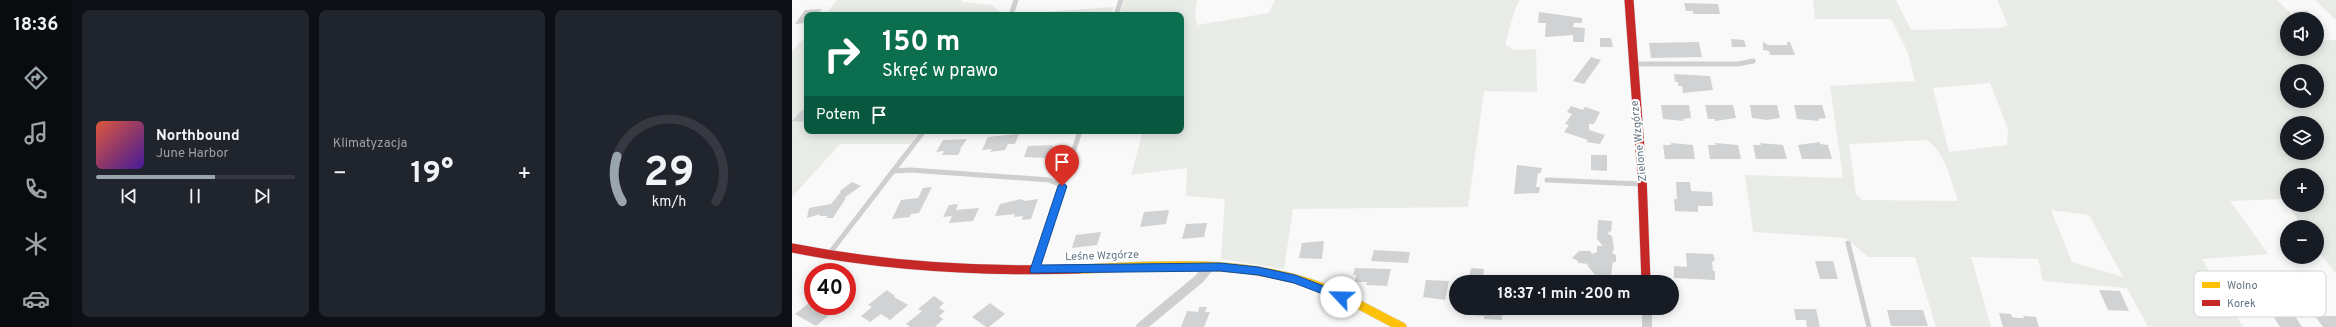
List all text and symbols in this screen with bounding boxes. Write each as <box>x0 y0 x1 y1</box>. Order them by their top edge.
map controls <box>2280 12 2324 264</box>
button: sound <box>2280 12 2324 56</box>
text: 18:36 <box>14 14 58 37</box>
text: 150 m <box>882 25 960 61</box>
icon: right <box>816 28 868 80</box>
text: Skręć w prawo <box>882 60 998 83</box>
icon: directions <box>22 64 50 92</box>
button: search <box>2280 64 2324 108</box>
street label: Zielone Wzgórze <box>1628 100 1650 182</box>
icon: arrive <box>868 104 890 126</box>
text: Potem <box>816 106 860 125</box>
button: layers <box>2280 116 2324 160</box>
icon: music <box>22 119 50 147</box>
text: Northbound <box>156 127 240 146</box>
text: Klimatyzacja <box>333 136 407 152</box>
pin <box>1045 145 1079 186</box>
text: June Harbor <box>156 146 229 162</box>
text: 29 <box>643 147 694 200</box>
icon: arrive <box>1051 151 1073 173</box>
text: 19° <box>411 156 453 193</box>
text: − <box>333 161 347 188</box>
text: + <box>517 161 531 188</box>
button: + <box>2280 168 2324 212</box>
icon: phone <box>22 175 50 203</box>
icon: previous <box>118 185 140 207</box>
icon: pause <box>184 185 206 207</box>
icon: next <box>251 185 273 207</box>
text: km/h <box>651 192 686 210</box>
button: − <box>2280 220 2324 264</box>
icon: climate <box>22 230 50 258</box>
street label: Leśne Wzgórze <box>1065 248 1139 264</box>
speed limit sign: 40 <box>804 263 856 315</box>
legend <box>2194 271 2326 317</box>
position arrow <box>1320 276 1362 318</box>
text: Wolno <box>2227 279 2258 293</box>
icon: car <box>22 285 50 313</box>
text: 18:37 · 1 min · 200 m <box>1498 285 1630 304</box>
text: Korek <box>2227 297 2256 311</box>

